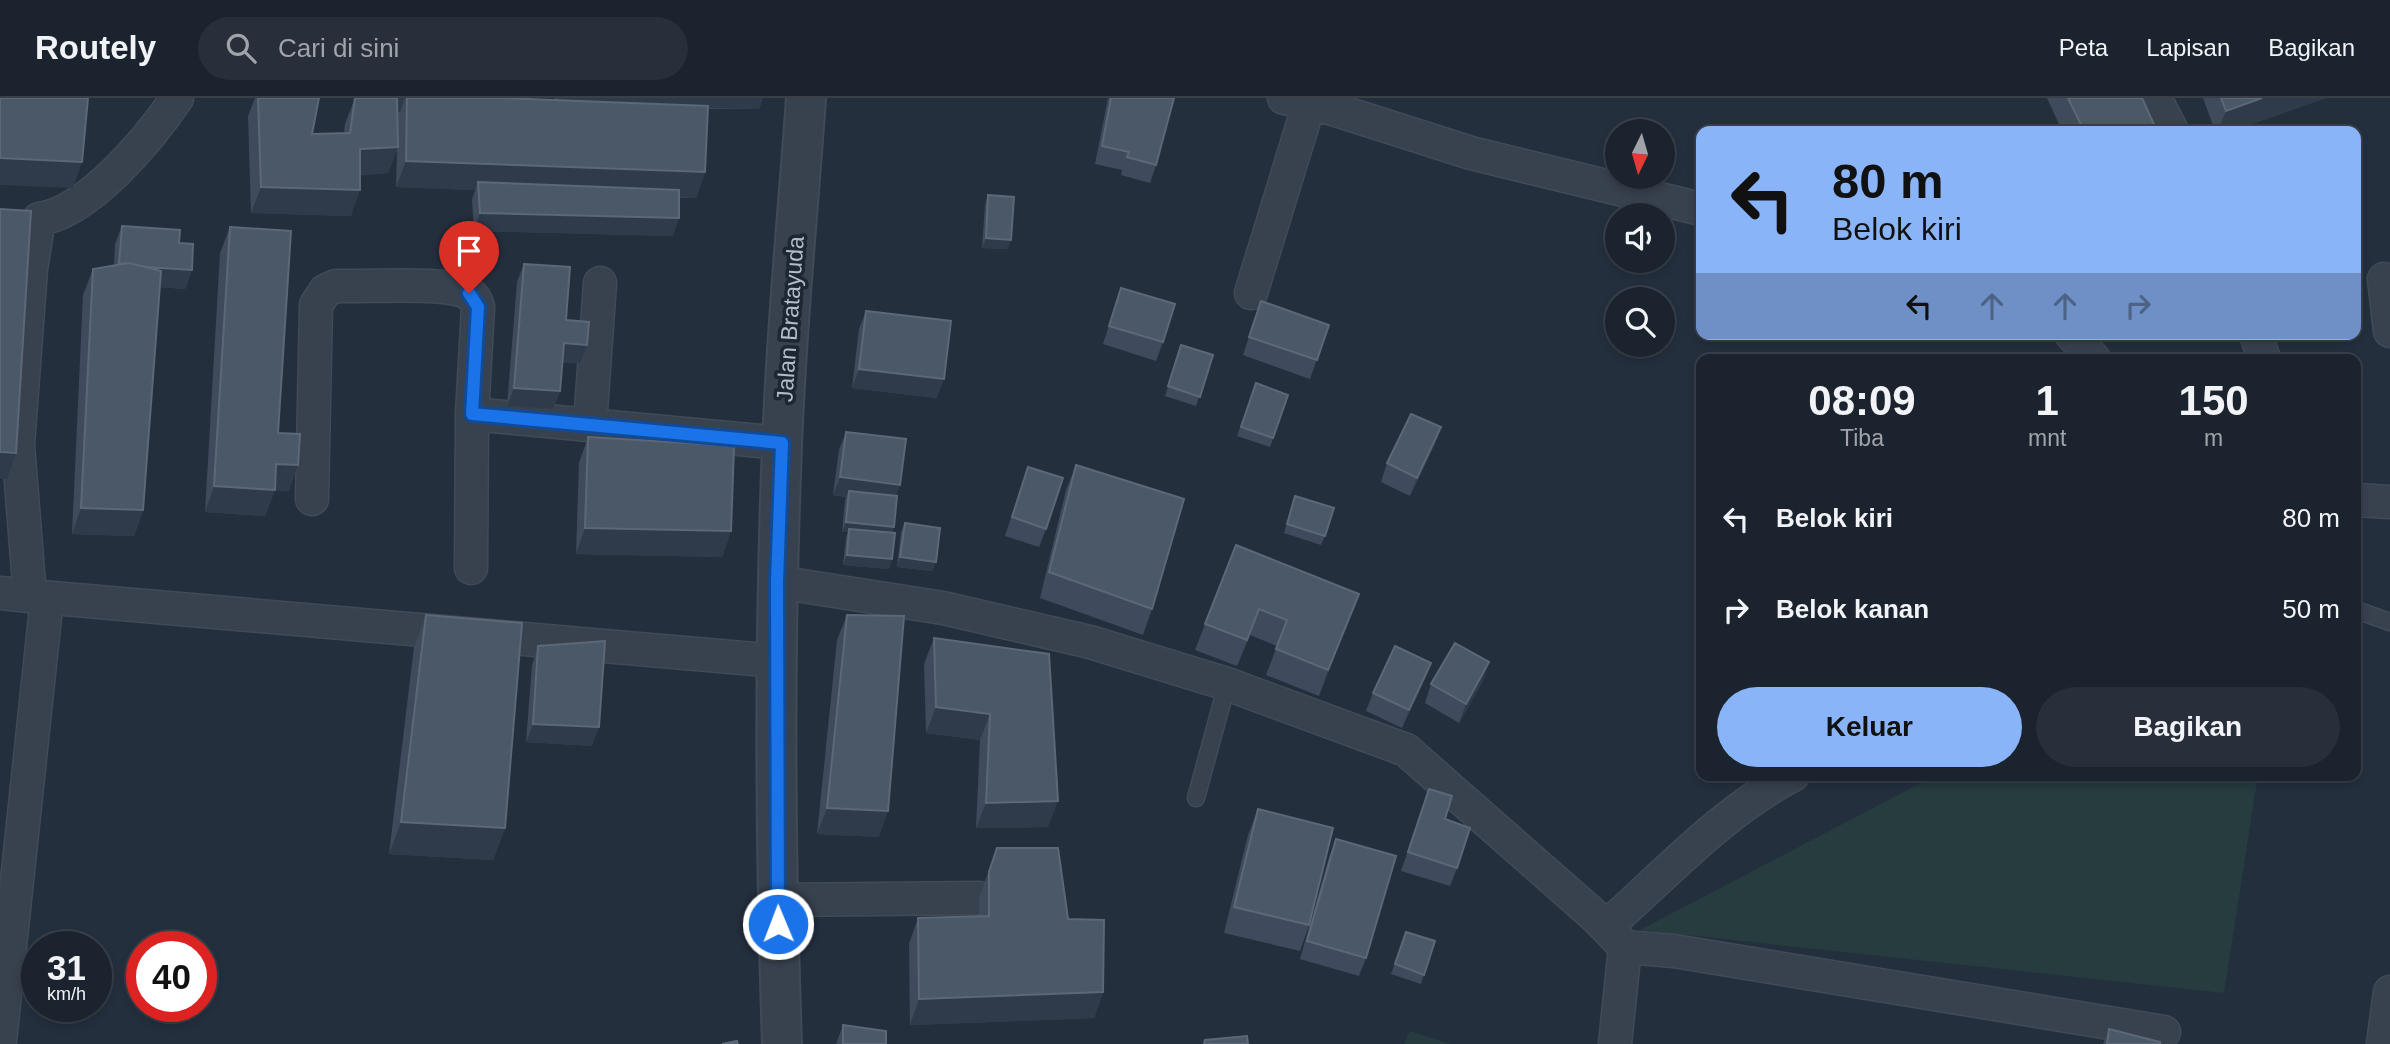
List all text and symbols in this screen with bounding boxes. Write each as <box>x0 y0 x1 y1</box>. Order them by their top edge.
search box <box>198 17 688 80</box>
text: Routely <box>35 29 156 66</box>
icon: search <box>222 29 260 67</box>
text: Cari di sini <box>278 33 399 63</box>
text: Peta <box>2059 34 2108 61</box>
text: Lapisan <box>2146 34 2230 61</box>
text: Bagikan <box>2268 34 2355 61</box>
north arrow <box>1605 119 1675 189</box>
map controls <box>1605 119 1675 357</box>
icon: left <box>1717 154 1808 245</box>
text: 80 m <box>1832 154 1944 208</box>
button: sound <box>1605 203 1675 273</box>
text: Belok kiri <box>1832 211 1962 247</box>
pin <box>439 221 499 293</box>
icon: arrive <box>450 232 488 270</box>
street label: Jalan Bratayuda <box>771 235 809 403</box>
button: search <box>1605 287 1675 357</box>
icon: left <box>1900 287 1938 325</box>
icon: ahead <box>1973 287 2011 325</box>
icon: ahead <box>2046 287 2084 325</box>
icon: right <box>2119 287 2157 325</box>
text: 08:09 <box>1808 377 1916 424</box>
text: 1 <box>2035 377 2059 424</box>
text: 150 <box>2179 377 2249 424</box>
text: Tiba <box>1840 425 1884 451</box>
text: mnt <box>2028 425 2066 451</box>
text: m <box>2204 425 2223 451</box>
icon: left <box>1717 500 1755 538</box>
text: Belok kiri <box>1776 503 1893 533</box>
text: 80 m <box>2282 503 2340 533</box>
icon: right <box>1717 591 1755 629</box>
text: Belok kanan <box>1776 594 1929 624</box>
text: 50 m <box>2282 594 2340 624</box>
button: Keluar <box>1717 687 2022 767</box>
button: Bagikan <box>2036 687 2340 767</box>
position arrow <box>741 887 815 961</box>
speed limit sign: 40 <box>126 931 217 1022</box>
text: 31 <box>47 948 86 987</box>
text: km/h <box>47 984 86 1004</box>

